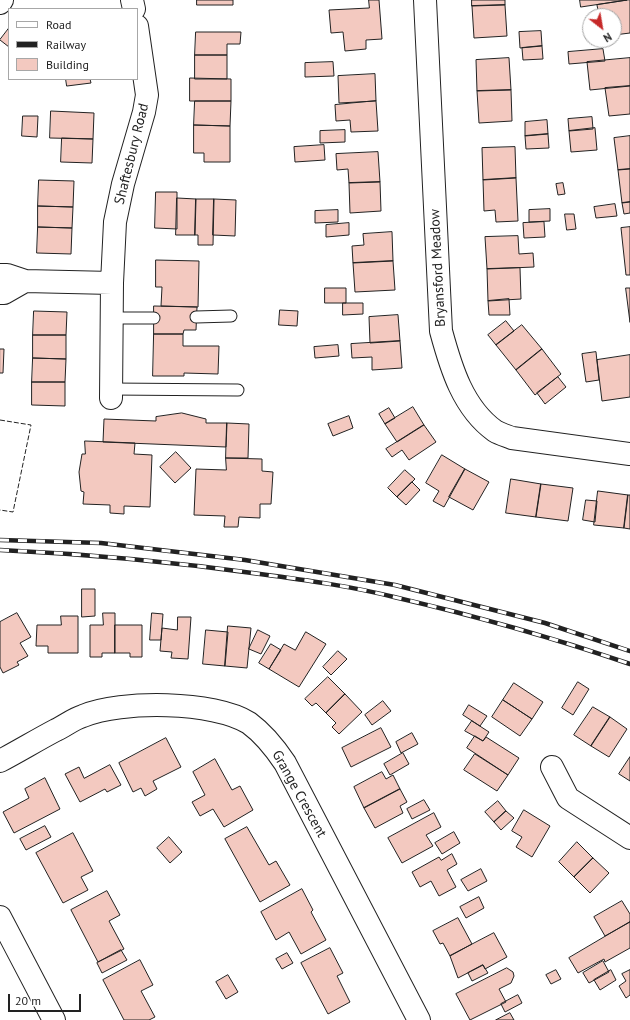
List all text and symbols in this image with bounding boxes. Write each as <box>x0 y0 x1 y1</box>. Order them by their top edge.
legend <box>8 8 138 80</box>
north arrow <box>582 8 622 48</box>
text: Road <box>46 17 71 32</box>
text: N <box>601 30 614 45</box>
text: Railway <box>46 37 86 52</box>
text: Building <box>46 57 89 72</box>
street label: Shaftesbury Road <box>111 102 153 206</box>
street label: Bryansford Meadow <box>427 209 449 327</box>
street label: Grange Crescent <box>268 747 330 841</box>
scale bar <box>10 986 83 1012</box>
text: 20 m <box>15 993 41 1008</box>

